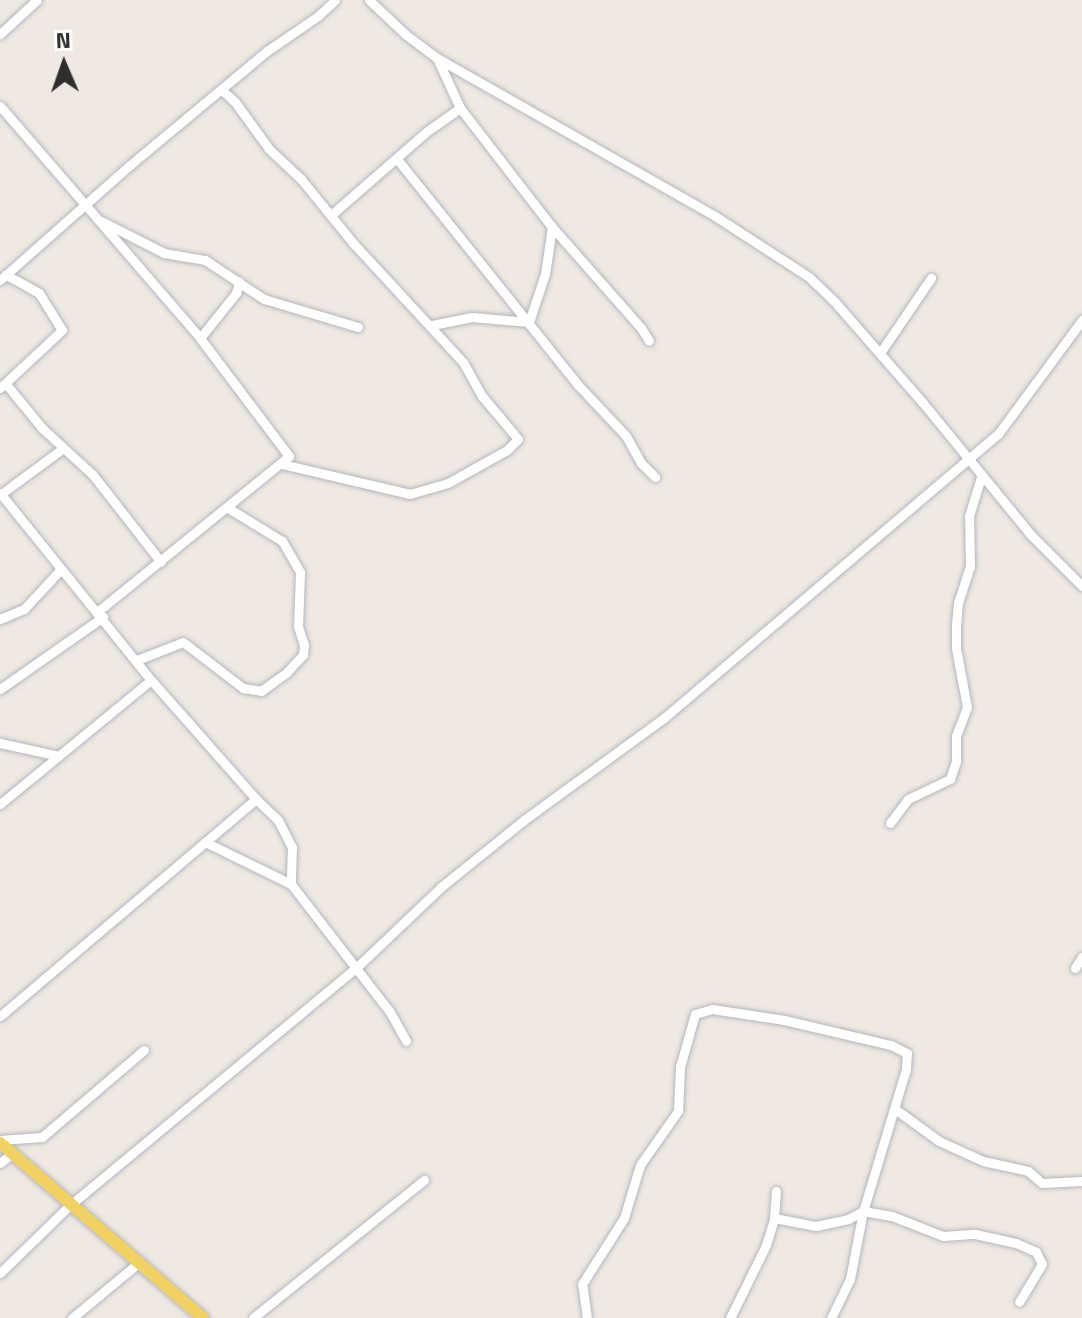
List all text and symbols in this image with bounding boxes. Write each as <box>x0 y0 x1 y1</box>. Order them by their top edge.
text: N <box>55 23 71 57</box>
north arrow <box>24 24 104 104</box>

